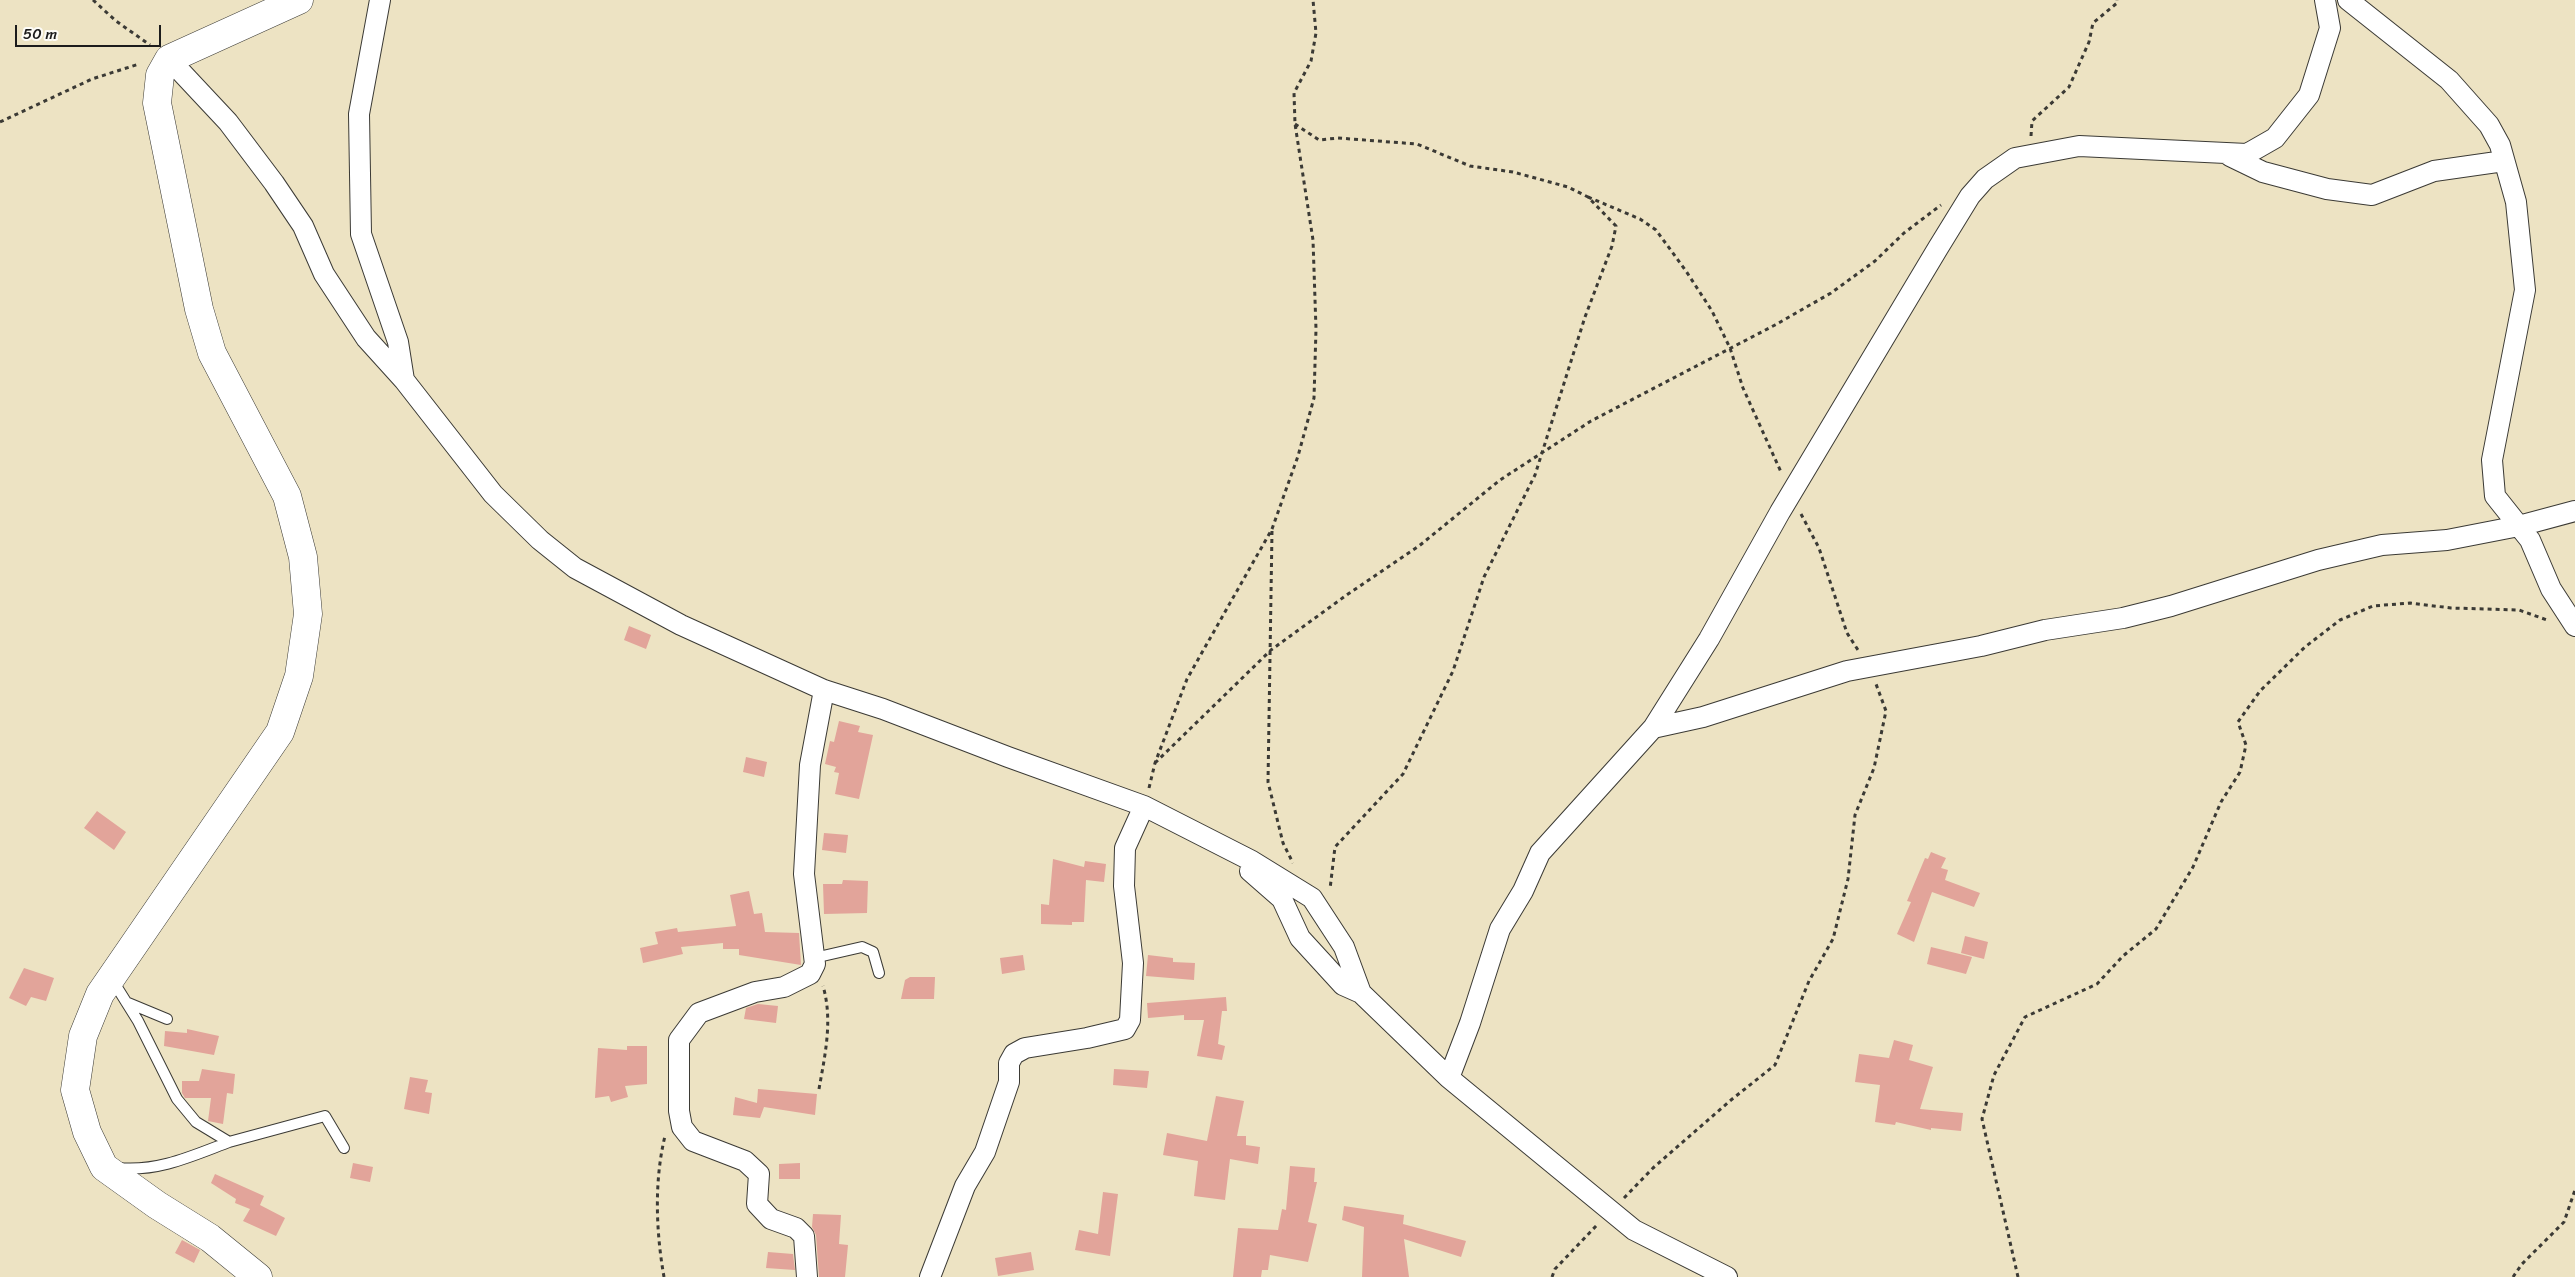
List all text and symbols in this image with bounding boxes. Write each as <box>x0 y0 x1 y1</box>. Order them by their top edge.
scale bar <box>18 15 164 47</box>
text: 50 m <box>23 21 57 47</box>

